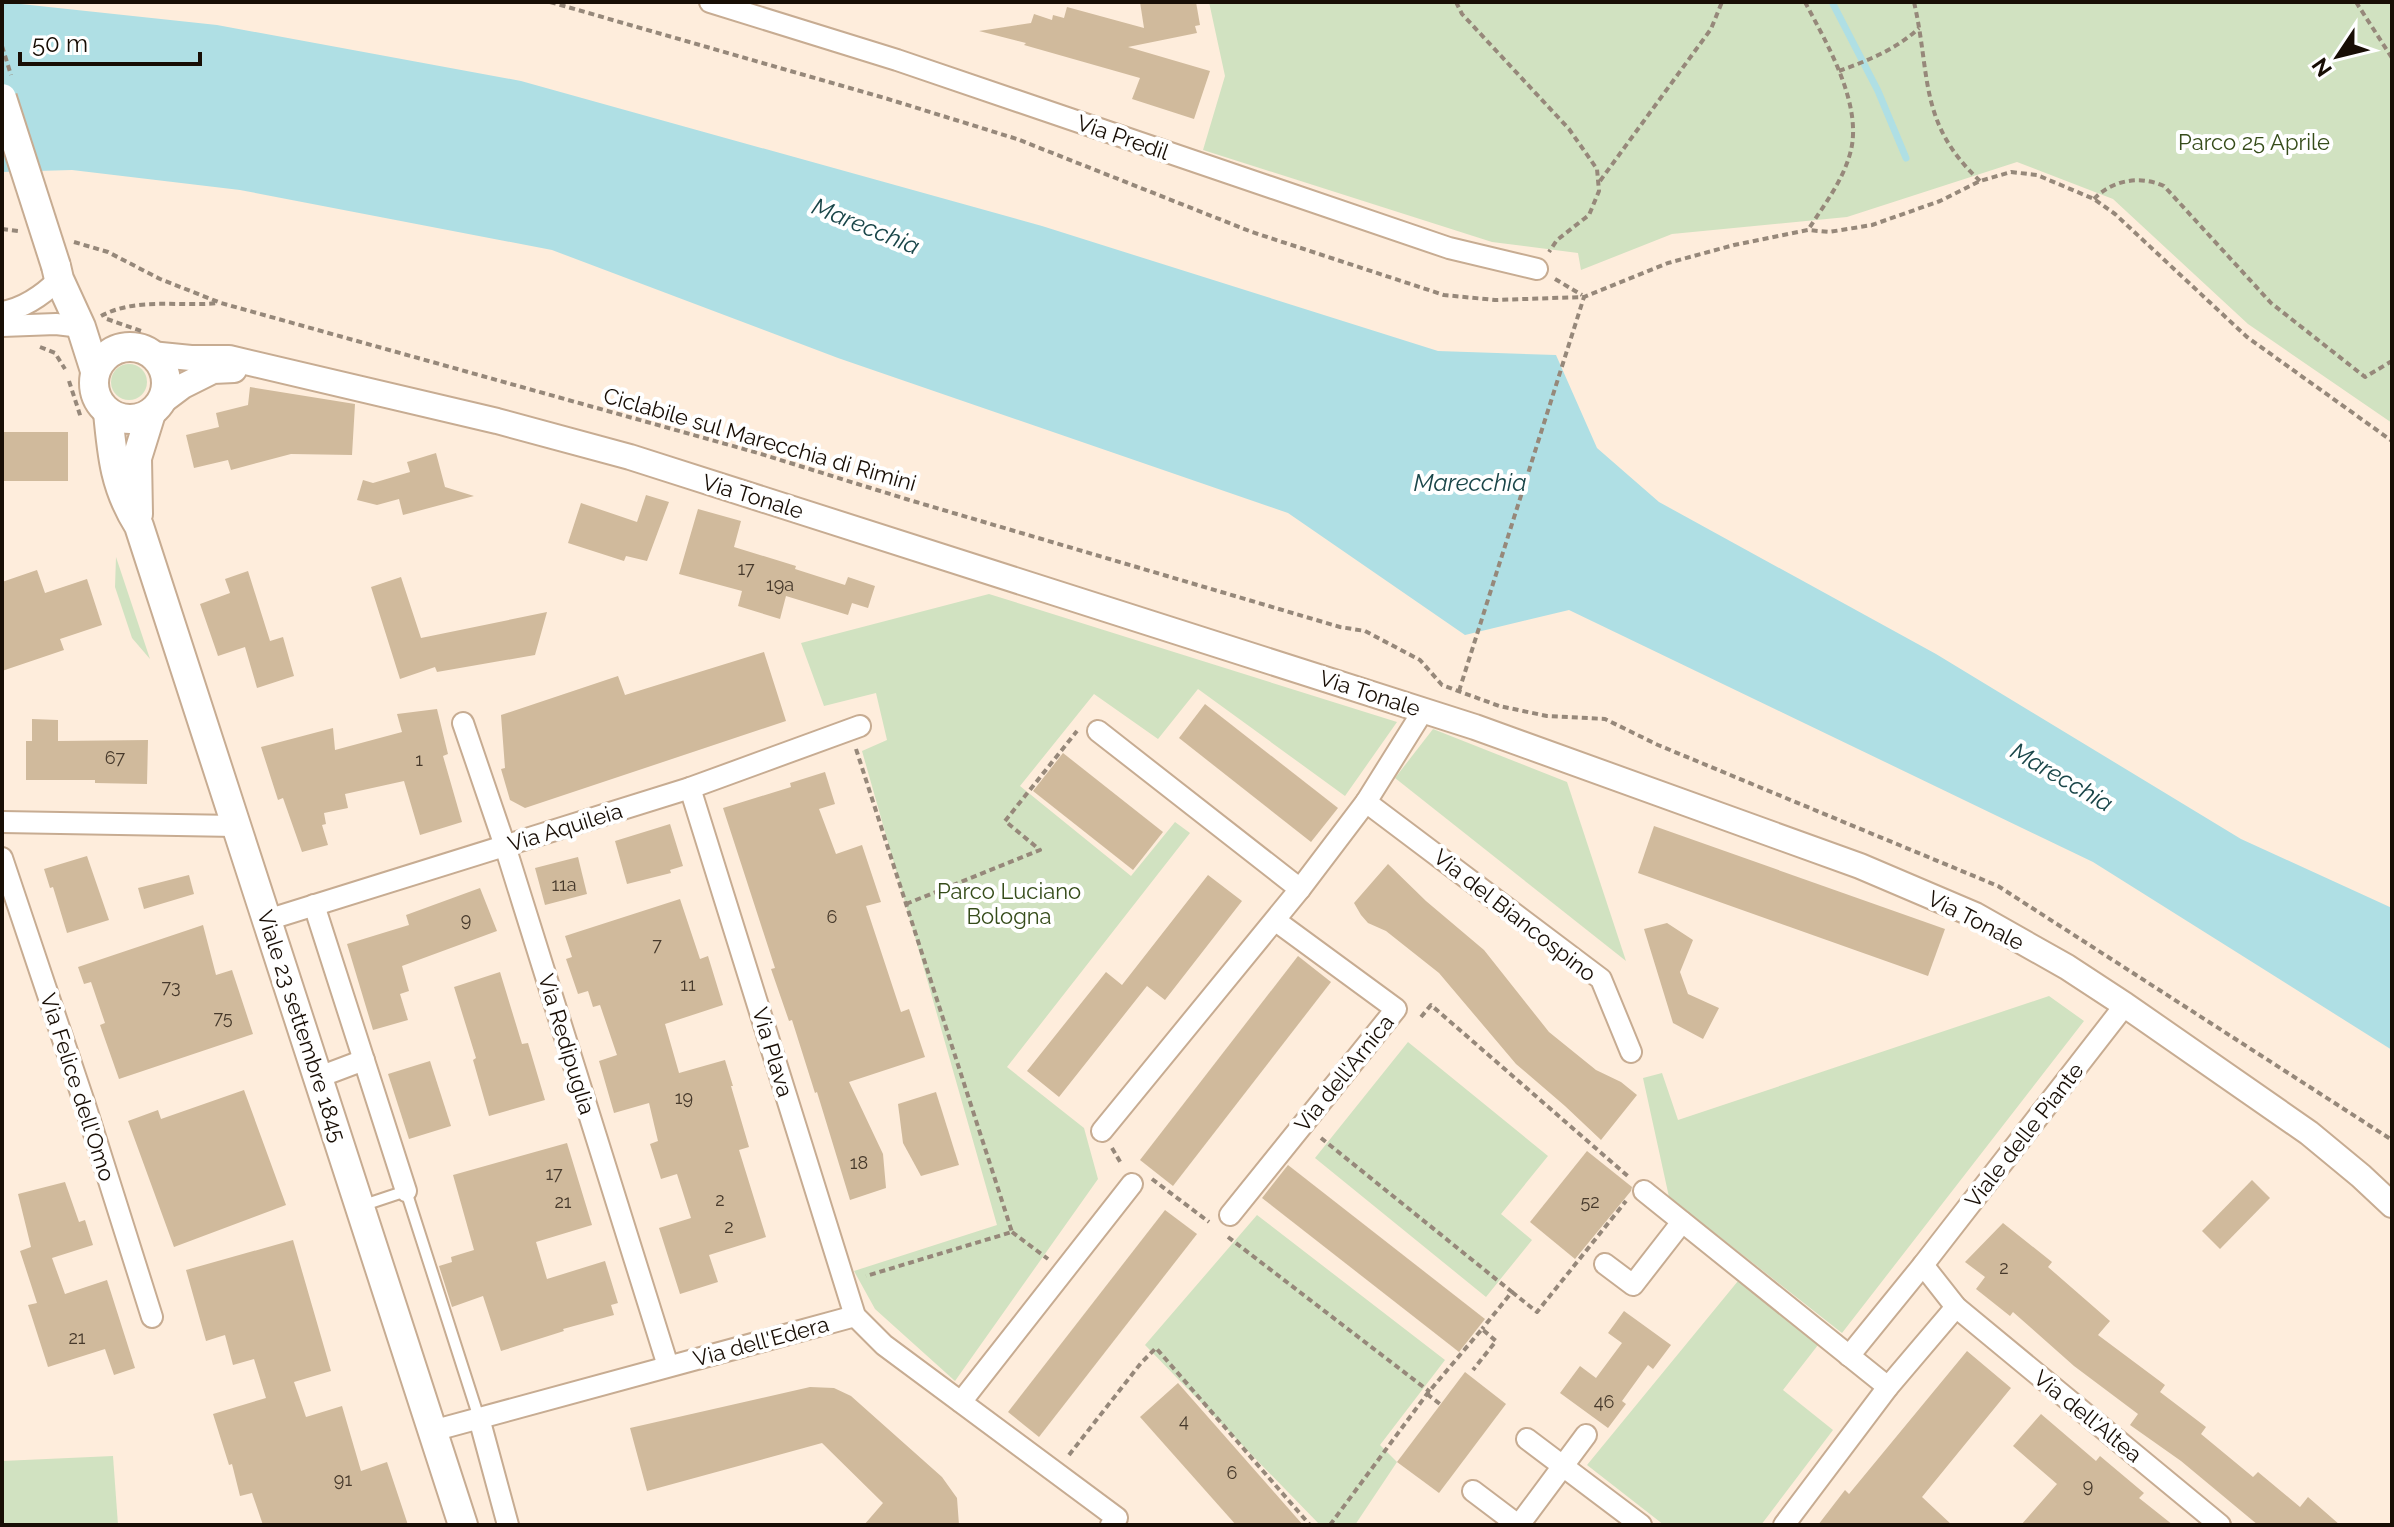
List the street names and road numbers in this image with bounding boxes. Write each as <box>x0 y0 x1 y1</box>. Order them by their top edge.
street label: Via Predil <box>1073 109 1173 165</box>
street label: Ciclabile sul Marecchia di Rimini <box>601 382 919 496</box>
street label: Via Tonale <box>699 468 807 524</box>
street label: Via Tonale <box>1316 664 1424 722</box>
street label: Via Aquileia <box>505 797 625 857</box>
street label: Via del Biancospino <box>1429 843 1601 987</box>
street label: Via Tonale <box>1924 885 2029 955</box>
street label: Viale 23 settembre 1845 <box>252 907 352 1145</box>
street label: Via Redipuglia <box>533 971 601 1117</box>
street label: Via Felice dell'Omo <box>35 990 121 1184</box>
street label: Via Plava <box>747 1004 799 1100</box>
street label: Via dell'Arnica <box>1289 1009 1399 1137</box>
street label: Viale delle Piante <box>1959 1057 2089 1213</box>
street label: Via dell'Edera <box>690 1310 832 1372</box>
street label: Via dell'Altea <box>2029 1365 2147 1467</box>

